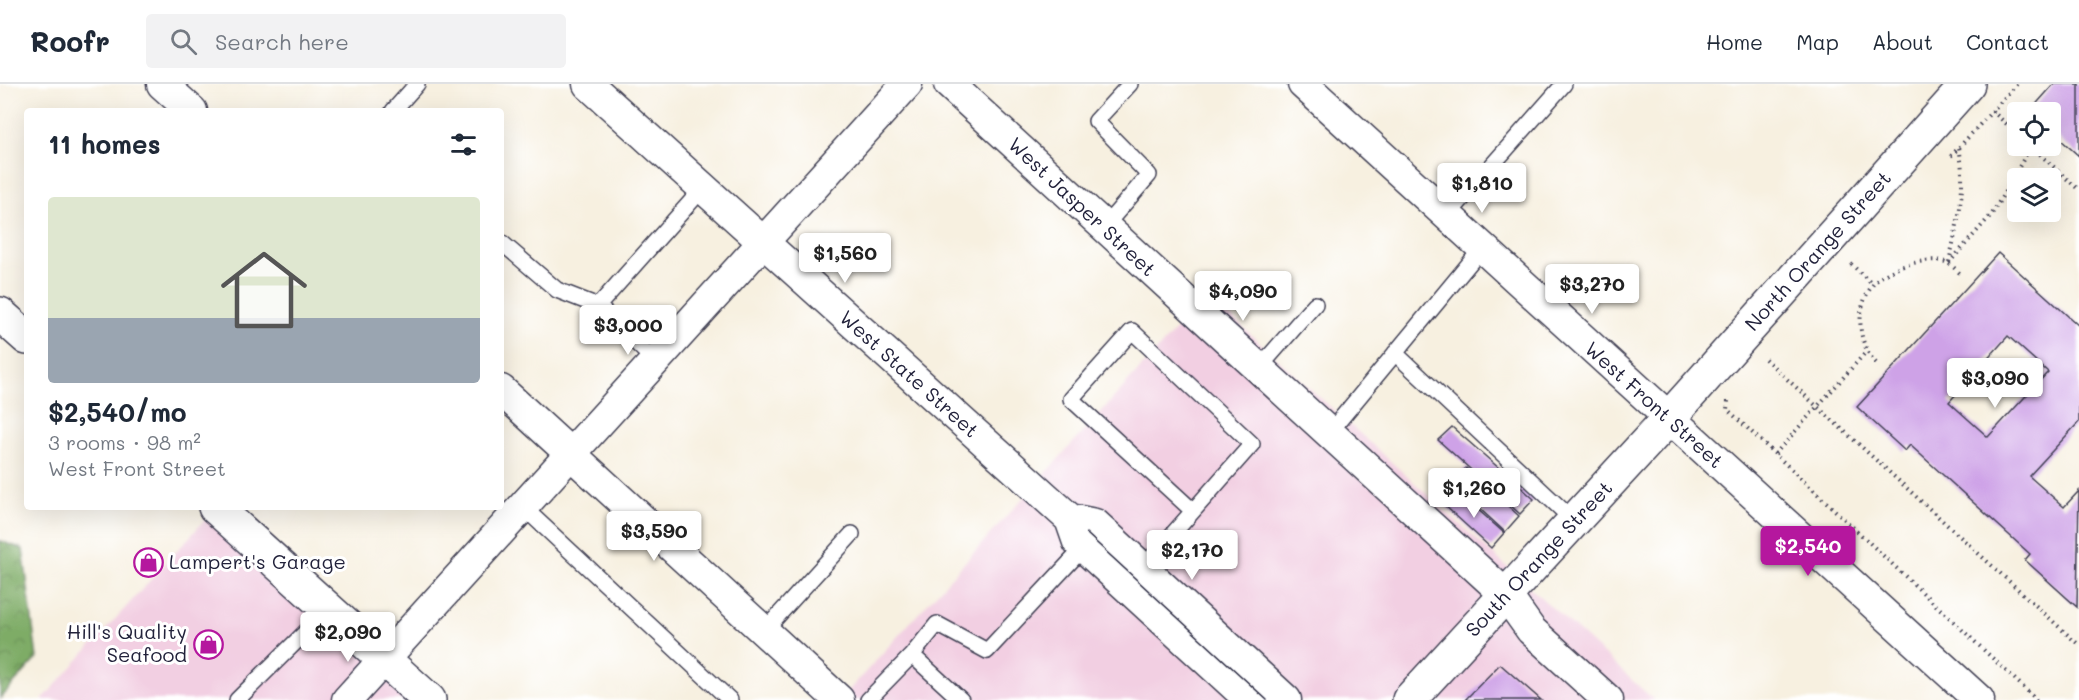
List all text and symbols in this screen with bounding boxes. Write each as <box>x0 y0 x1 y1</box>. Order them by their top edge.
search box <box>146 14 566 68</box>
text: Roofr <box>30 23 110 59</box>
icon: search <box>167 25 200 58</box>
text: Search here <box>215 27 349 56</box>
text: Home <box>1706 28 1763 55</box>
text: Map <box>1796 28 1839 55</box>
text: About <box>1872 28 1933 55</box>
text: Contact <box>1966 28 2049 55</box>
map controls <box>2007 102 2061 222</box>
button: locate <box>2007 102 2061 156</box>
text: 11 homes <box>48 127 161 161</box>
icon: filters <box>447 128 480 161</box>
street label: West Jasper Street <box>1003 131 1162 282</box>
pin: $1,810 <box>1433 163 1531 214</box>
street label: North Orange Street <box>1738 165 1896 336</box>
button: layers <box>2007 168 2061 222</box>
text: $1,810 <box>1451 169 1513 195</box>
pin: $1,560 <box>796 233 894 284</box>
icon: home <box>210 236 318 344</box>
text: $1,560 <box>813 239 877 265</box>
pin: $3,270 <box>1543 264 1641 315</box>
text: $3,270 <box>1559 270 1625 296</box>
pin: $4,090 <box>1194 271 1292 322</box>
text: $4,090 <box>1209 277 1277 303</box>
street label: West State Street <box>835 304 985 443</box>
pin: $3,000 <box>579 305 677 356</box>
text: $3,000 <box>593 311 663 337</box>
street label: West Front Street <box>1580 335 1729 473</box>
pin: $3,090 <box>1946 358 2044 409</box>
text: $3,090 <box>1961 364 2029 390</box>
text: $2,540/mo <box>48 395 187 429</box>
text: 3 rooms · 98 m² <box>48 429 201 455</box>
text: West Front Street <box>48 455 226 481</box>
pin: $1,260 <box>1425 468 1523 519</box>
text: $1,260 <box>1442 474 1506 500</box>
street label: South Orange Street <box>1459 475 1617 642</box>
pin: $3,590 <box>605 511 703 562</box>
text: $3,590 <box>620 517 688 543</box>
pin: $2,540 <box>1759 526 1857 577</box>
pin: $2,170 <box>1143 530 1241 581</box>
text: $2,540 <box>1775 532 1841 558</box>
text: $2,170 <box>1161 536 1223 562</box>
shop icon: Lampert's Garage <box>132 546 164 578</box>
place label: Lampert's Garage <box>169 548 346 574</box>
pin: $2,090 <box>299 612 397 663</box>
place label: Hill's Quality Seafood <box>67 618 187 667</box>
text: $2,090 <box>314 618 382 644</box>
shop icon: Hill's Quality Seafood <box>192 628 224 660</box>

